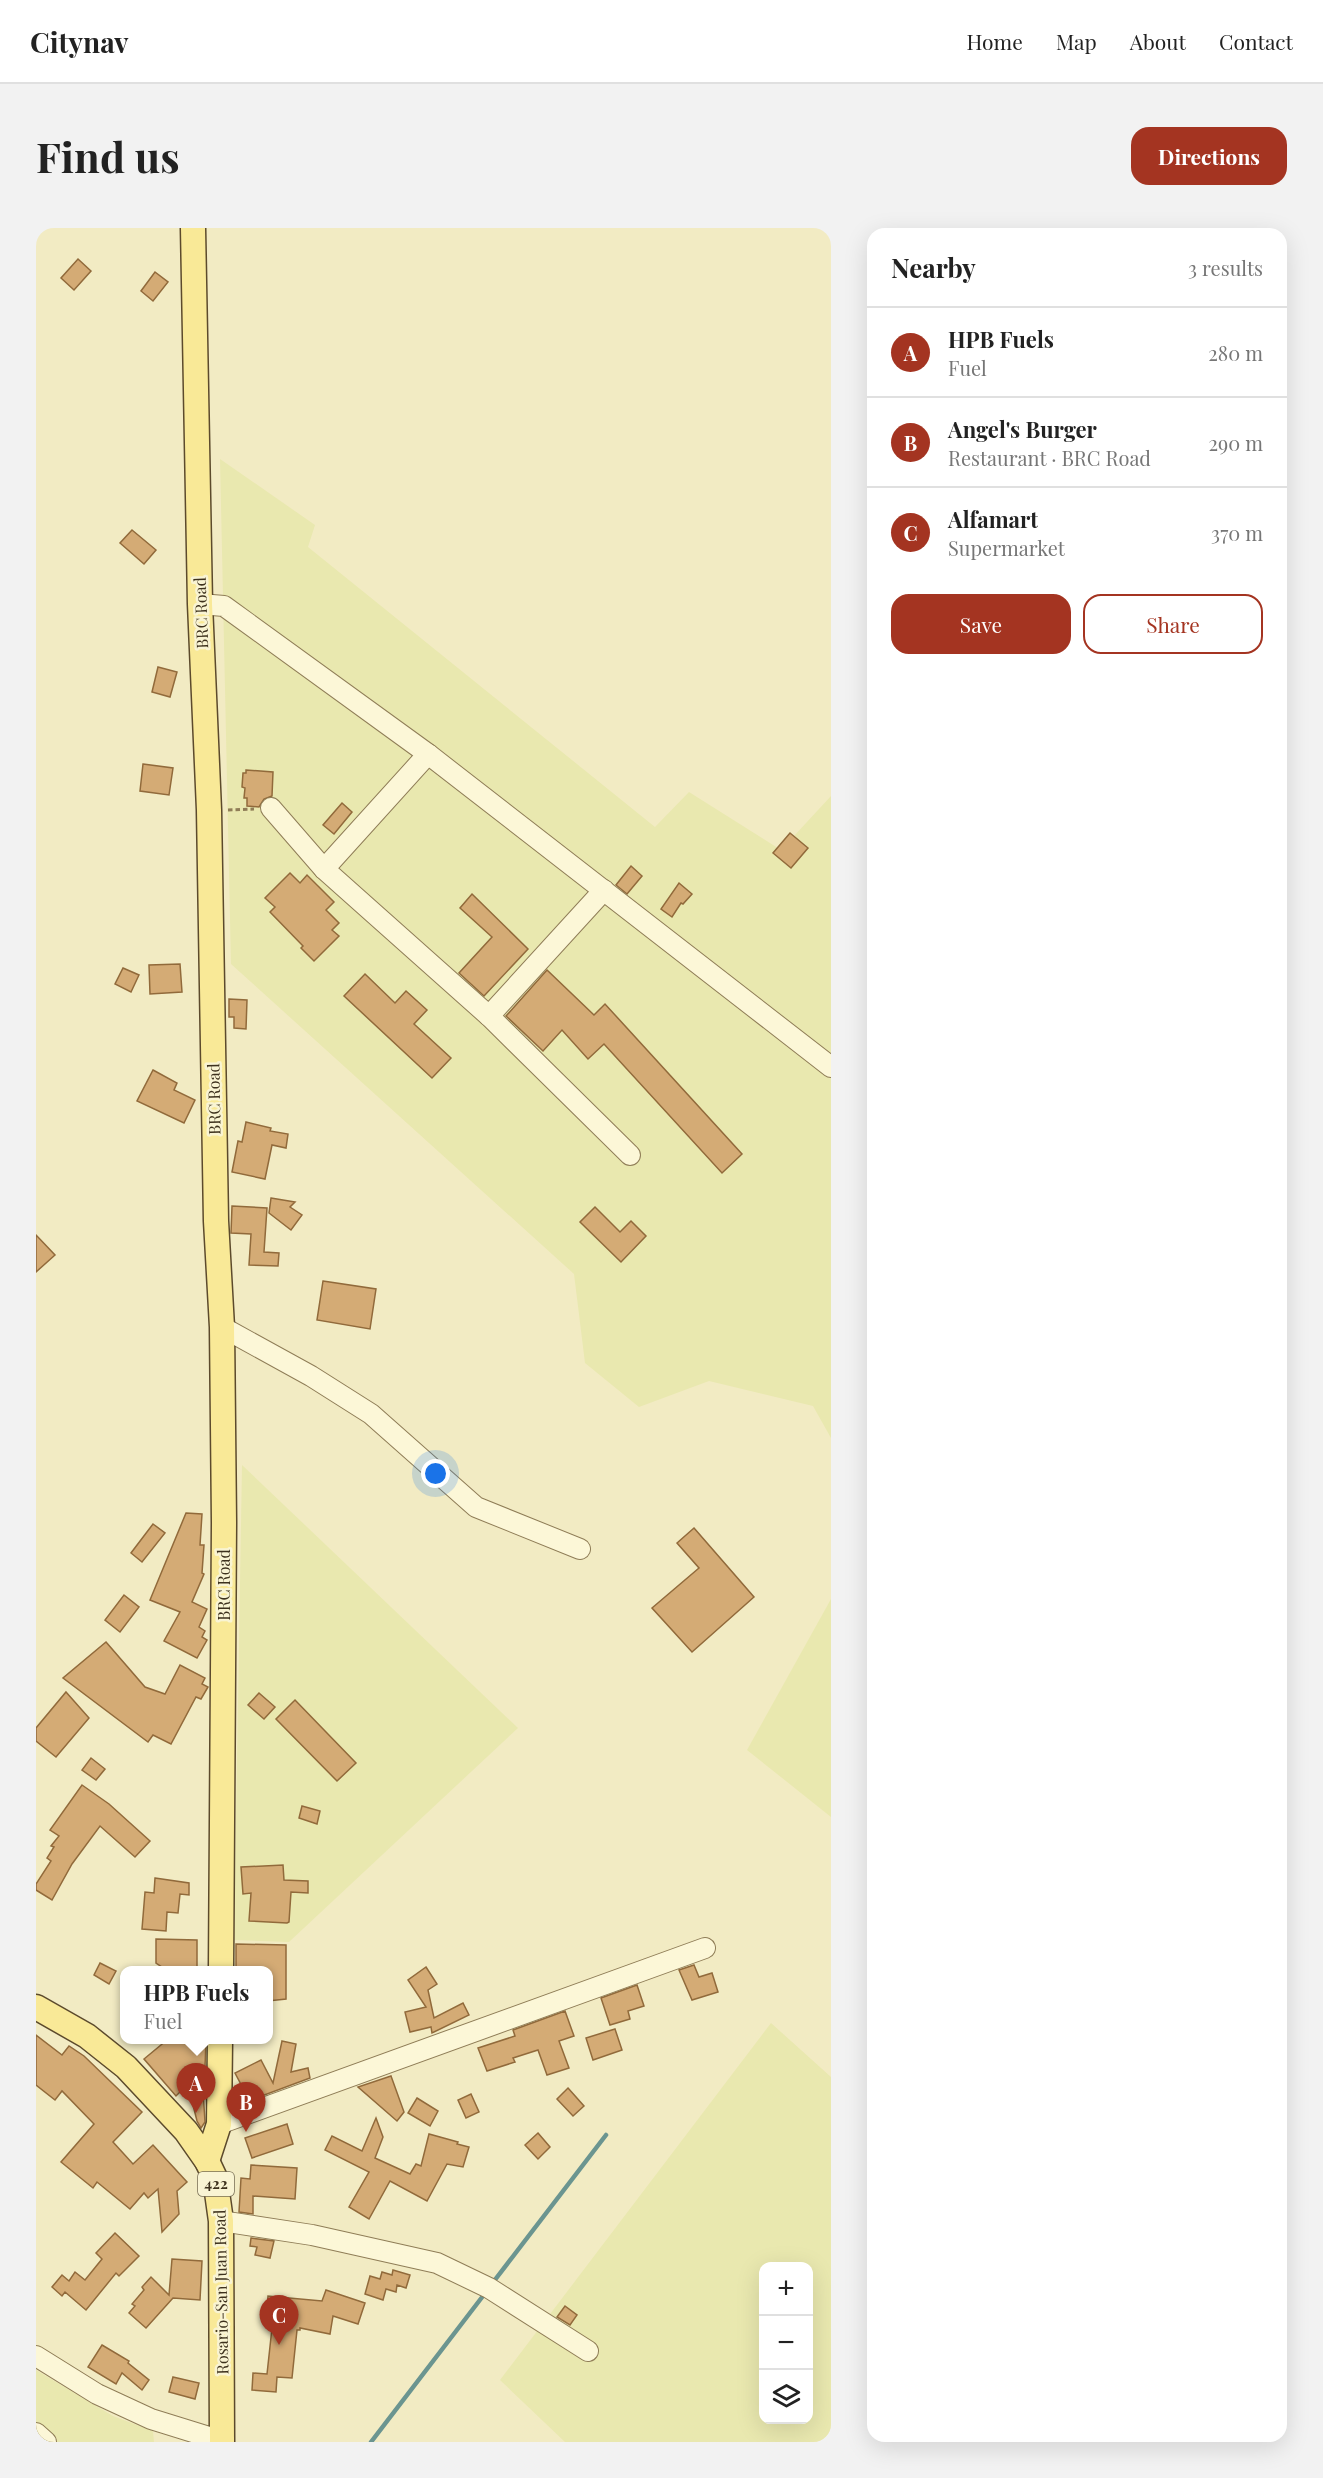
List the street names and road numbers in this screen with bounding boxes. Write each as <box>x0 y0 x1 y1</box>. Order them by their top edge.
street label: BRC Road <box>189 577 212 649</box>
street label: BRC Road <box>202 1063 225 1135</box>
street label: BRC Road <box>213 1549 234 1621</box>
road number: 422 <box>198 2172 234 2196</box>
street label: Rosario-San Juan Road <box>209 2209 232 2375</box>

